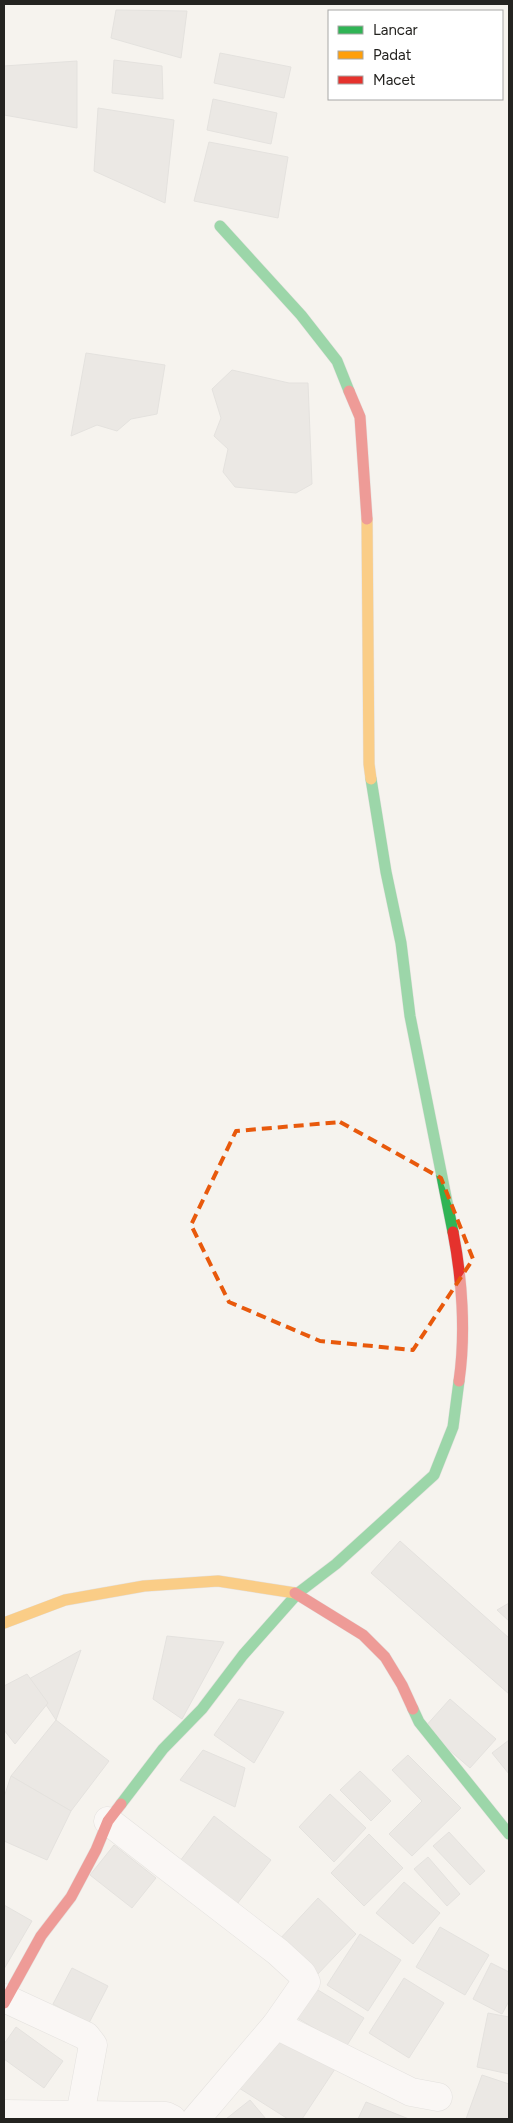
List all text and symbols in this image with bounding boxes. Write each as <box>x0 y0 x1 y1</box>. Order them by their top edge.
legend <box>328 10 503 100</box>
text: Lancar <box>373 21 418 39</box>
text: Padat <box>373 46 412 64</box>
text: Macet <box>373 71 416 89</box>

